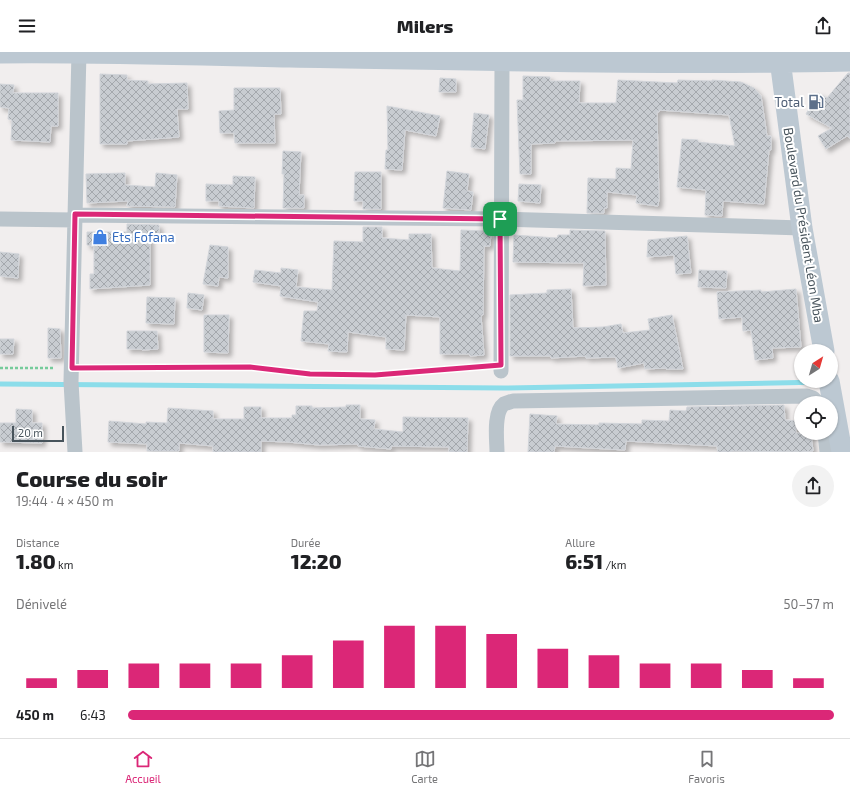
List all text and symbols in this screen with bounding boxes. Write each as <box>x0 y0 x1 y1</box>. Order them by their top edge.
icon: menu <box>16 15 38 37</box>
text: Milers <box>397 15 453 37</box>
icon: share <box>812 15 834 37</box>
fuel station icon: Total <box>807 93 825 111</box>
place label: Total <box>775 94 804 110</box>
street label: Boulevard du Président Léon Mba <box>781 126 827 324</box>
pin <box>483 202 517 236</box>
icon: arrive <box>489 208 511 230</box>
shop icon: Ets Fofana <box>91 228 109 246</box>
place label: Ets Fofana <box>112 229 175 245</box>
north arrow <box>794 344 838 388</box>
map controls <box>794 344 838 440</box>
button: locate <box>794 396 838 440</box>
scale bar <box>12 424 64 443</box>
text: 20 m <box>18 426 43 439</box>
text: Course du soir <box>16 465 167 491</box>
button: share <box>792 465 834 507</box>
text: 19:44 · 4 × 450 m <box>16 493 114 509</box>
text: Distance <box>16 536 59 549</box>
text: Durée <box>291 536 320 549</box>
text: Allure <box>565 536 595 549</box>
text: 1.80 <box>16 549 56 573</box>
text: 12:20 <box>291 549 342 573</box>
text: 6:51 <box>565 549 603 573</box>
text: km <box>56 558 73 571</box>
text: /km <box>603 558 626 571</box>
text: Dénivelé <box>16 596 67 612</box>
text: 50–57 m <box>784 596 834 612</box>
text: 450 m <box>16 707 54 723</box>
text: 6:43 <box>80 707 106 723</box>
tab: Accueil <box>125 748 161 785</box>
tab: Carte <box>411 748 438 785</box>
tab: Favoris <box>688 748 725 785</box>

